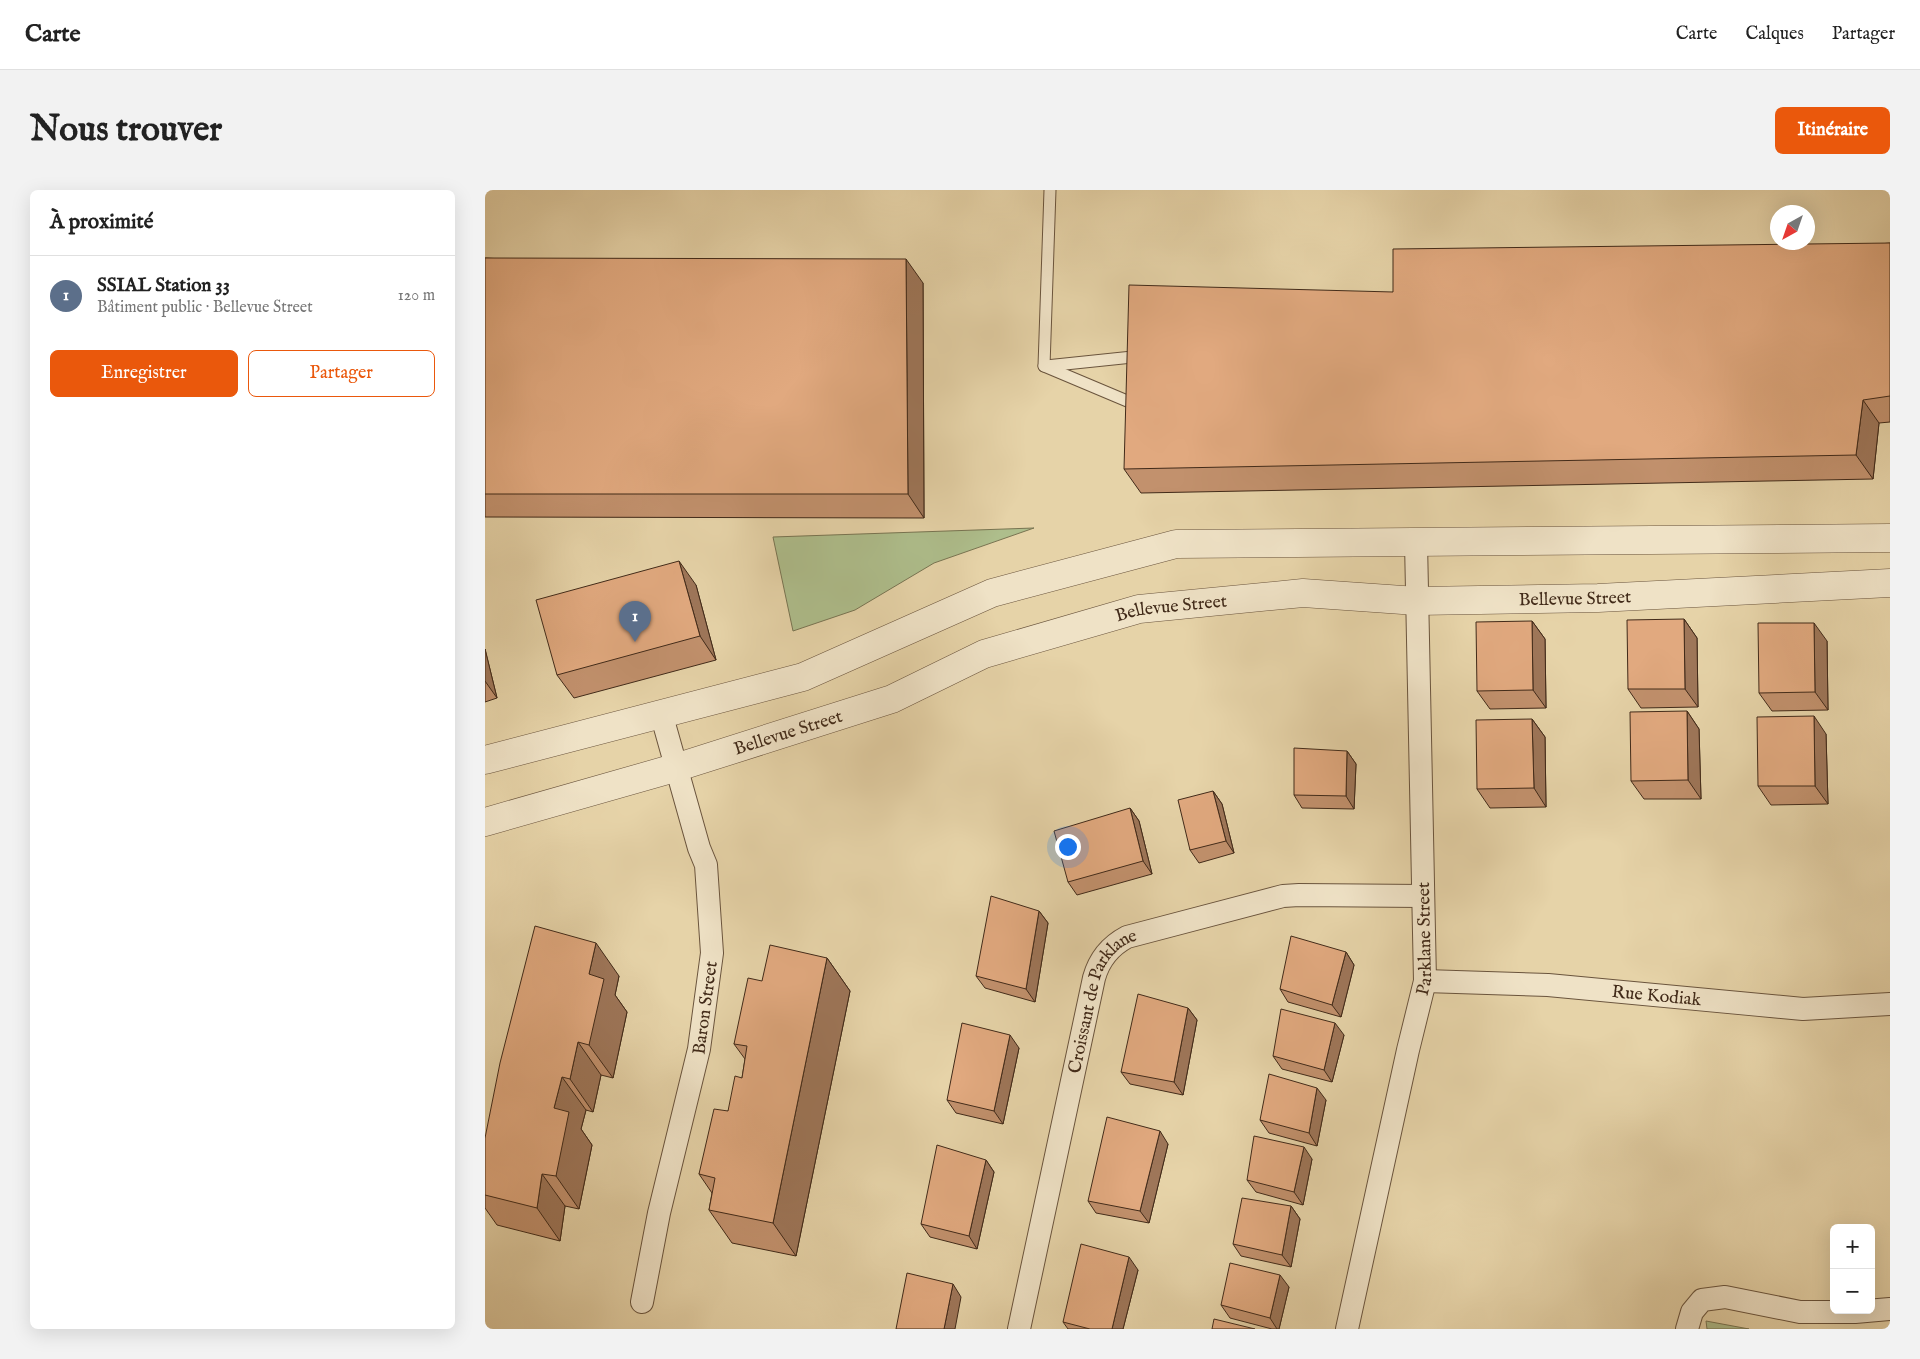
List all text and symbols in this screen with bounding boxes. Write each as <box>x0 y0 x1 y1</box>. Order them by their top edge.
text: Carte <box>25 19 81 50</box>
text: Carte <box>1676 23 1717 46</box>
text: Calques <box>1745 23 1804 46</box>
text: Partager <box>1832 23 1895 46</box>
button: Itinéraire <box>1775 107 1890 154</box>
text: Nous trouver <box>30 108 222 153</box>
north arrow <box>1770 205 1815 250</box>
text: À proximité <box>50 209 153 236</box>
text: SSIAL Station 33 <box>97 274 230 298</box>
text: 1 <box>63 286 69 306</box>
text: 120 m <box>398 286 435 306</box>
text: Bâtiment public · Bellevue Street <box>97 298 313 318</box>
button: Enregistrer <box>50 350 238 397</box>
button: Partager <box>248 350 435 397</box>
street label: Bellevue Street <box>1518 586 1632 612</box>
street label: Bellevue Street <box>1113 590 1228 628</box>
pin: 1 <box>619 601 651 642</box>
street label: Bellevue Street <box>731 706 845 762</box>
your location <box>1055 834 1081 860</box>
street label: Parklane Street <box>1412 882 1439 998</box>
street label: Croissant de Parklane <box>1064 925 1139 1076</box>
street label: Baron Street <box>688 960 724 1056</box>
street label: Rue Kodiak <box>1611 981 1702 1012</box>
map controls <box>1830 1224 1875 1314</box>
button: + <box>1830 1224 1875 1269</box>
button: − <box>1830 1269 1875 1314</box>

